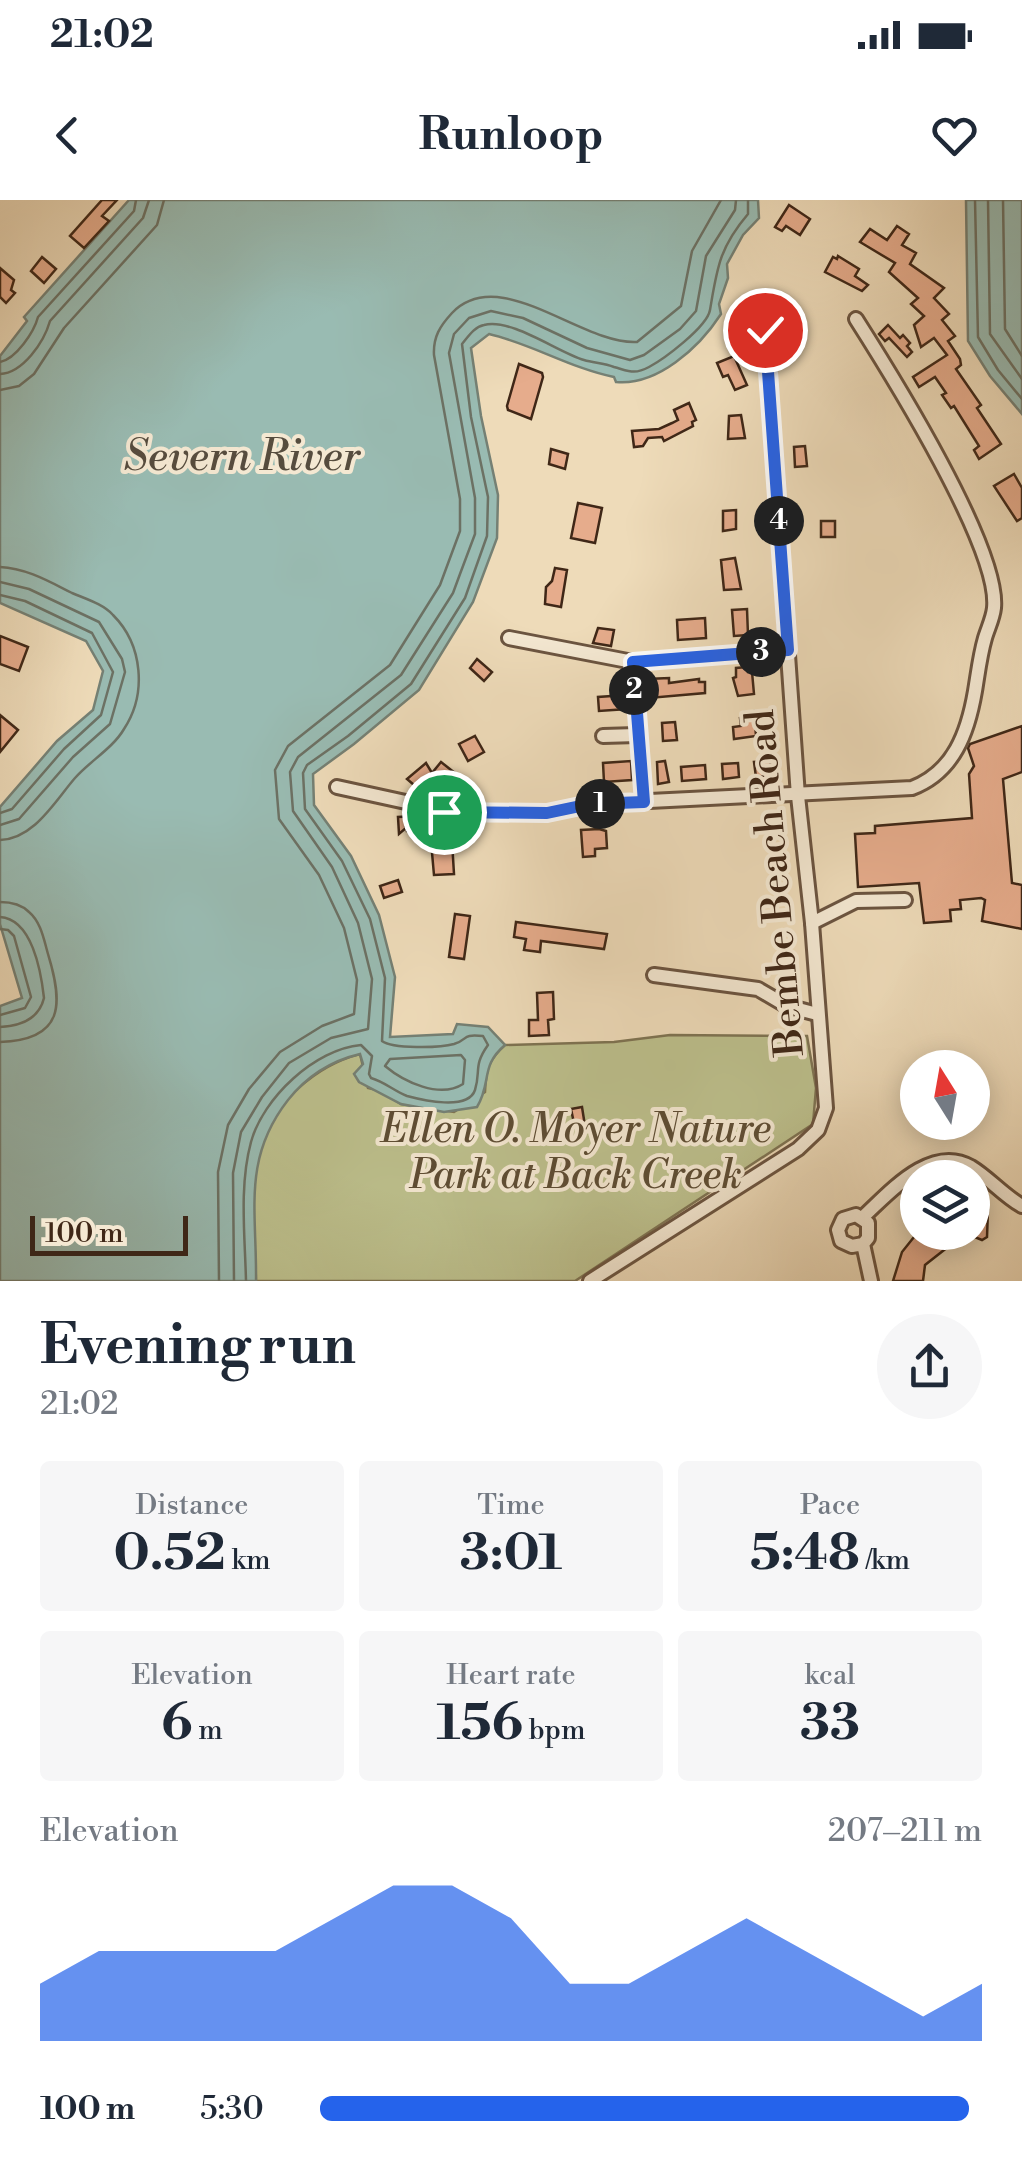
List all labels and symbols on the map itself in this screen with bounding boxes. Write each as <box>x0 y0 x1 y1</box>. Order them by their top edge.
pin <box>723 288 808 373</box>
water label: Severn River <box>124 431 361 484</box>
pin: 4 <box>754 496 804 546</box>
pin: 3 <box>736 627 786 677</box>
pin: 2 <box>609 665 659 715</box>
street label: Bembe Beach Road <box>736 707 816 1059</box>
pin <box>402 770 487 855</box>
pin: 1 <box>575 779 625 829</box>
north arrow <box>900 1050 990 1140</box>
park label: Ellen O. Moyer Nature Park at Back Creek <box>379 1105 771 1201</box>
scale bar <box>30 1211 188 1256</box>

